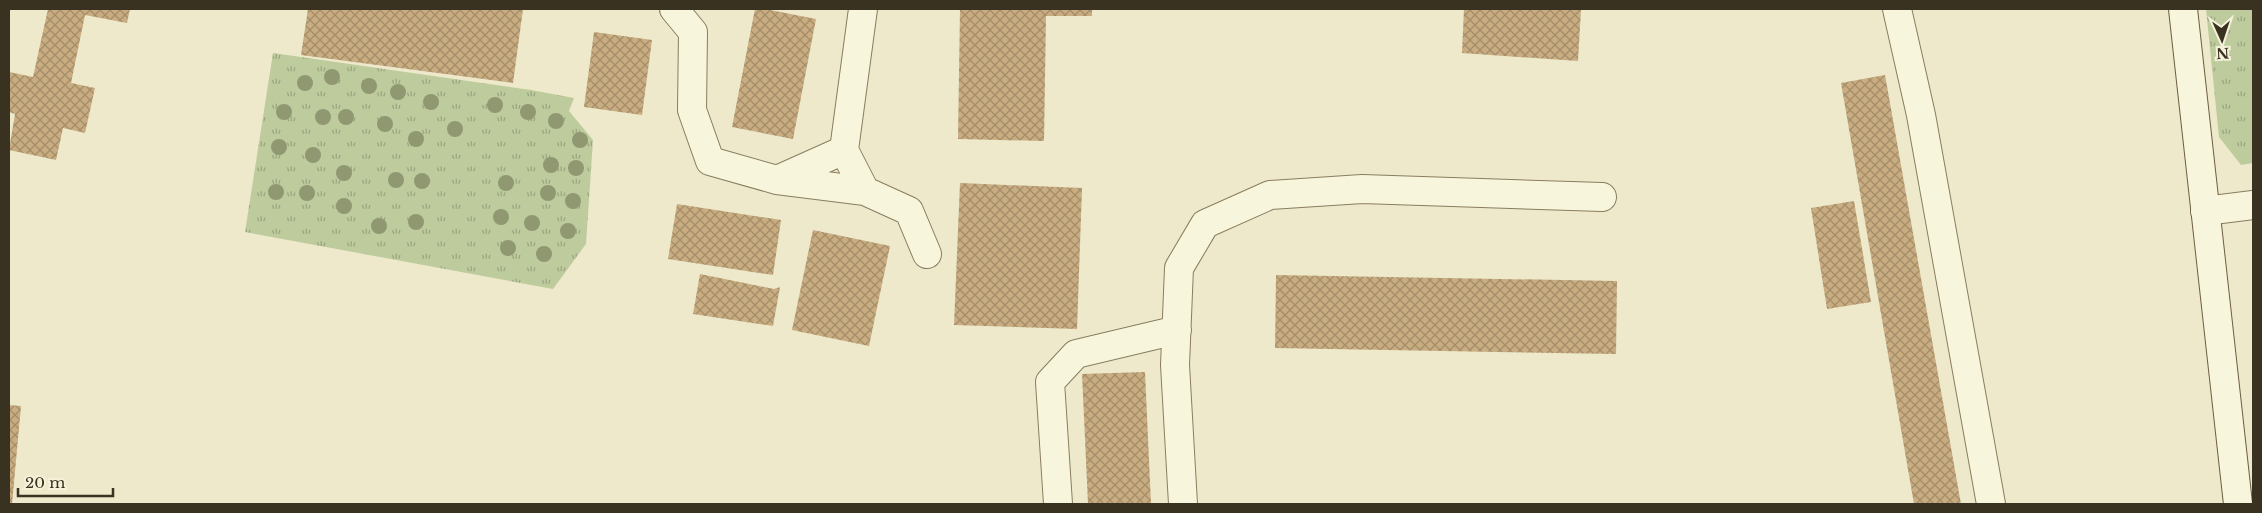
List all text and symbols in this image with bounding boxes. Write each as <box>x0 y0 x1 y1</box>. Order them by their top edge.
north arrow <box>2197 15 2247 65</box>
text: N <box>2216 44 2230 62</box>
scale bar <box>18 466 112 498</box>
text: 20 m <box>25 473 65 492</box>

